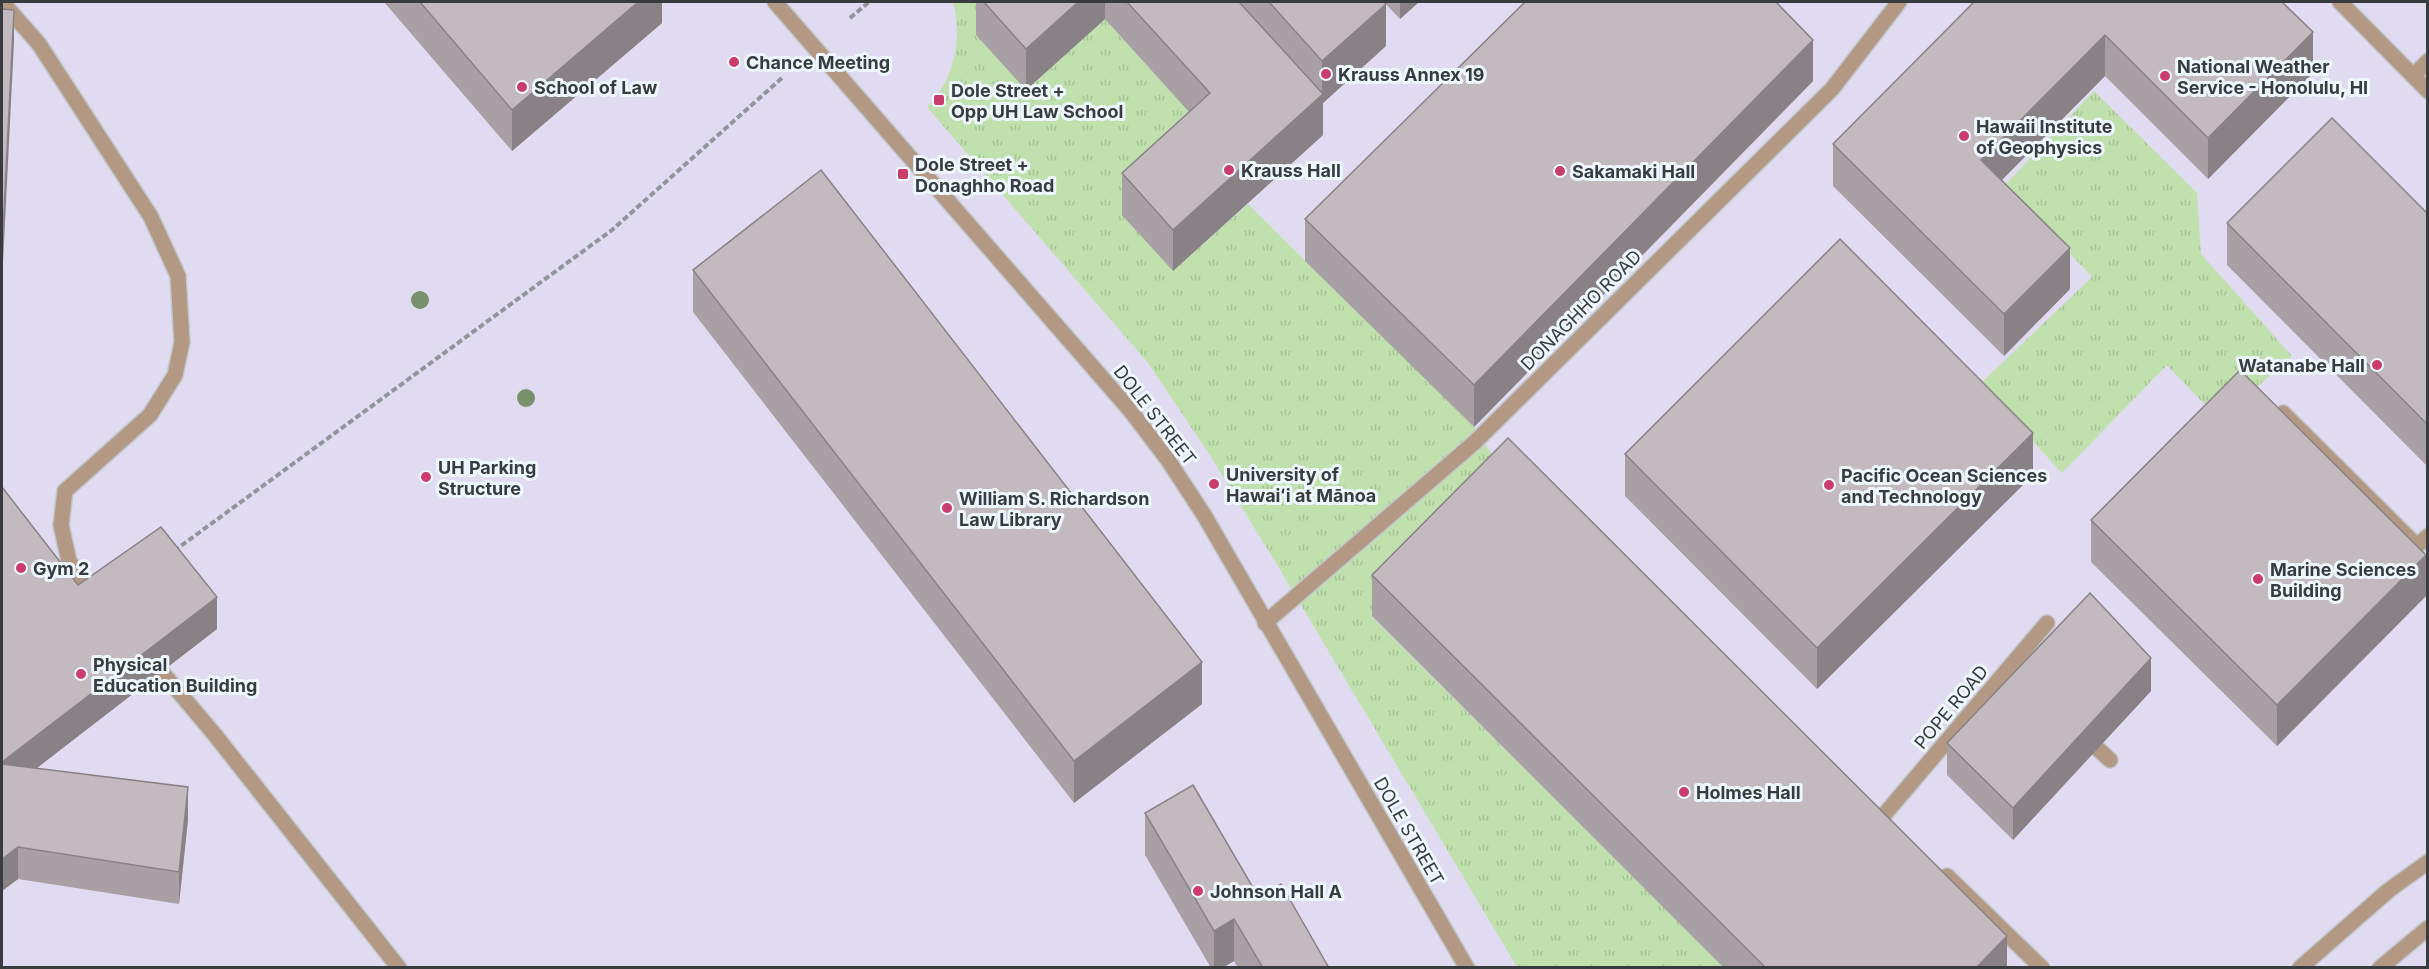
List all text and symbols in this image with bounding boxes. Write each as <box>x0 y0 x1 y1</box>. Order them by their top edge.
place label: Chance Meeting <box>746 52 890 73</box>
marker: Chance Meeting <box>727 55 741 69</box>
place label: National Weather Service - Honolulu, HI <box>2177 56 2368 98</box>
place label: Krauss Annex 19 <box>1338 64 1484 85</box>
marker: Krauss Annex 19 <box>1319 67 1333 81</box>
marker: National Weather Service - Honolulu, HI <box>2158 69 2172 83</box>
place label: School of Law <box>534 77 658 98</box>
marker: School of Law <box>515 80 529 94</box>
place label: Dole Street + Opp UH Law School <box>951 80 1123 122</box>
marker: Dole Street + Opp UH Law School <box>932 93 946 107</box>
place label: Hawaii Institute of Geophysics <box>1976 116 2113 158</box>
marker: Hawaii Institute of Geophysics <box>1957 129 1971 143</box>
place label: Dole Street + Donaghho Road <box>915 154 1054 196</box>
place label: Krauss Hall <box>1241 160 1341 181</box>
place label: Sakamaki Hall <box>1572 161 1695 182</box>
marker: Krauss Hall <box>1222 163 1236 177</box>
marker: Sakamaki Hall <box>1553 164 1567 178</box>
marker: Dole Street + Donaghho Road <box>896 167 910 181</box>
street label: DONAGHHO ROAD <box>1517 246 1645 374</box>
place label: Watanabe Hall <box>2238 355 2365 376</box>
marker: Watanabe Hall <box>2370 358 2384 372</box>
street label: DOLE STREET <box>1110 361 1200 469</box>
place label: UH Parking Structure <box>438 457 536 499</box>
place label: University of Hawaiʻi at Mānoa <box>1226 464 1376 506</box>
place label: Pacific Ocean Sciences and Technology <box>1841 465 2047 507</box>
marker: UH Parking Structure <box>419 470 433 484</box>
marker: University of Hawaiʻi at Mānoa <box>1207 477 1221 491</box>
marker: Pacific Ocean Sciences and Technology <box>1822 478 1836 492</box>
place label: William S. Richardson Law Library <box>959 488 1149 530</box>
marker: William S. Richardson Law Library <box>940 501 954 515</box>
place label: Gym 2 <box>33 558 89 579</box>
place label: Marine Sciences Building <box>2270 559 2416 601</box>
marker: Gym 2 <box>14 561 28 575</box>
marker: Marine Sciences Building <box>2251 572 2265 586</box>
place label: Physical Education Building <box>93 654 257 696</box>
street label: POPE ROAD <box>1910 661 1992 753</box>
marker: Physical Education Building <box>74 667 88 681</box>
street label: DOLE STREET <box>1370 773 1448 889</box>
place label: Holmes Hall <box>1696 782 1801 803</box>
marker: Holmes Hall <box>1677 785 1691 799</box>
place label: Johnson Hall A <box>1210 881 1342 902</box>
marker: Johnson Hall A <box>1191 884 1205 898</box>

